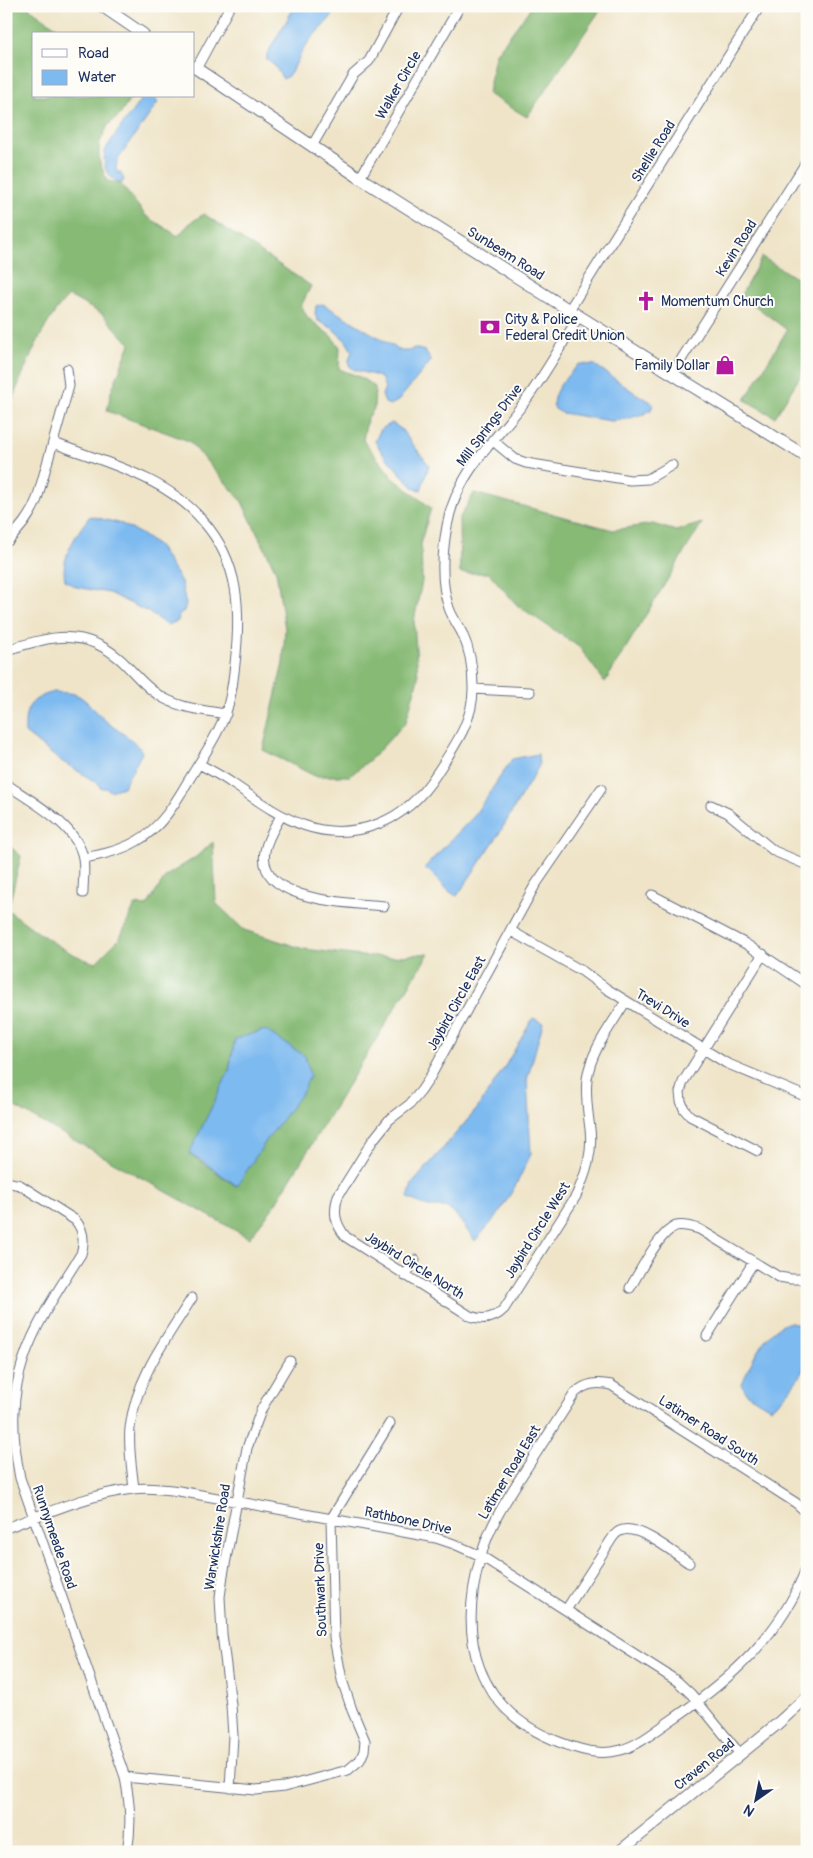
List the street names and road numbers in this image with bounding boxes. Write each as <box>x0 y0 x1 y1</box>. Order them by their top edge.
street label: Walker Circle <box>372 48 425 122</box>
street label: Shellie Road <box>628 117 679 185</box>
street label: Kevin Road <box>712 217 761 280</box>
street label: Sunbeam Road <box>464 223 548 284</box>
street label: Mill Springs Drive <box>453 381 526 470</box>
street label: Jaybird Circle East <box>423 953 490 1053</box>
street label: Trevi Drive <box>632 985 693 1032</box>
street label: Jaybird Circle West <box>501 1179 574 1282</box>
street label: Jaybird Circle North <box>362 1228 468 1303</box>
street label: Latimer Road South <box>655 1392 762 1469</box>
street label: Latimer Road East <box>475 1422 544 1522</box>
street label: Runnymeade Road <box>29 1483 80 1591</box>
street label: Warwickshire Road <box>201 1483 234 1591</box>
street label: Rathbone Drive <box>363 1503 453 1538</box>
street label: Southwark Drive <box>310 1542 331 1638</box>
street label: Craven Road <box>671 1735 738 1794</box>

